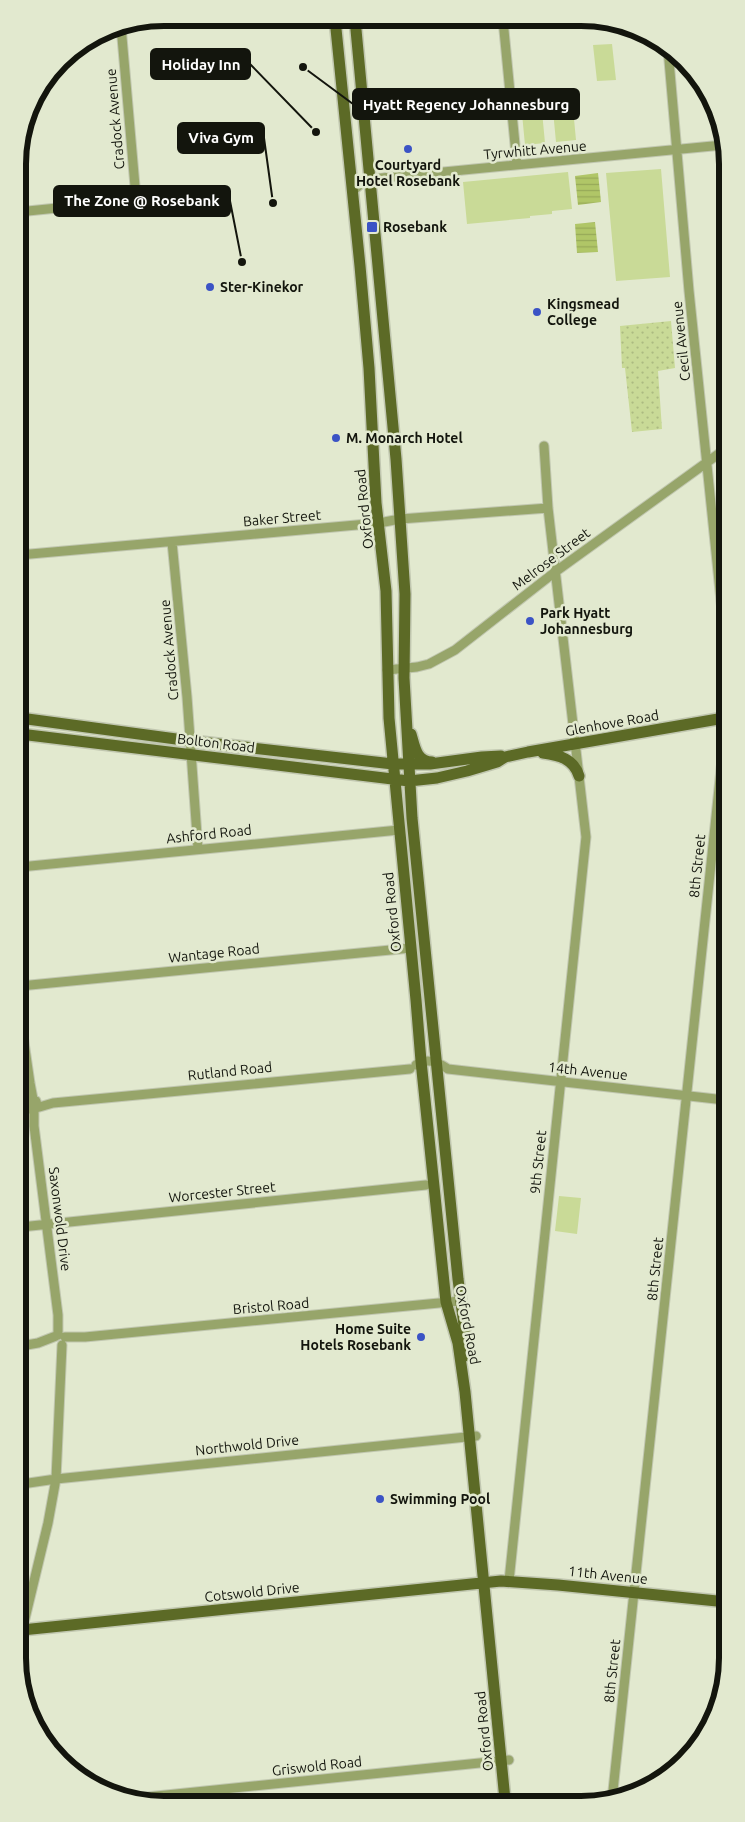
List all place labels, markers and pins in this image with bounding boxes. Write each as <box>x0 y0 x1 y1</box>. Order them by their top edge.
callout: Holiday Inn <box>151 49 250 79</box>
callout: Hyatt Regency Johannesburg <box>353 89 579 119</box>
callout: Viva Gym <box>178 123 264 153</box>
marker: Courtyard Hotel Rosebank <box>402 143 414 155</box>
place label: Courtyard Hotel Rosebank <box>356 157 460 189</box>
callout: The Zone @ Rosebank <box>54 186 230 216</box>
place label: Rosebank <box>383 219 447 235</box>
marker: Rosebank <box>365 220 379 234</box>
place label: Ster-Kinekor <box>220 279 304 295</box>
marker: Ster-Kinekor <box>204 281 216 293</box>
place label: Kingsmead College <box>547 296 620 328</box>
marker: Kingsmead College <box>531 306 543 318</box>
place label: M. Monarch Hotel <box>346 430 463 446</box>
marker: M. Monarch Hotel <box>330 432 342 444</box>
place label: Park Hyatt Johannesburg <box>540 605 633 637</box>
marker: Park Hyatt Johannesburg <box>524 615 536 627</box>
place label: Home Suite Hotels Rosebank <box>300 1321 411 1353</box>
marker: Home Suite Hotels Rosebank <box>415 1331 427 1343</box>
place label: Swimming Pool <box>390 1491 490 1507</box>
marker: Swimming Pool <box>374 1493 386 1505</box>

